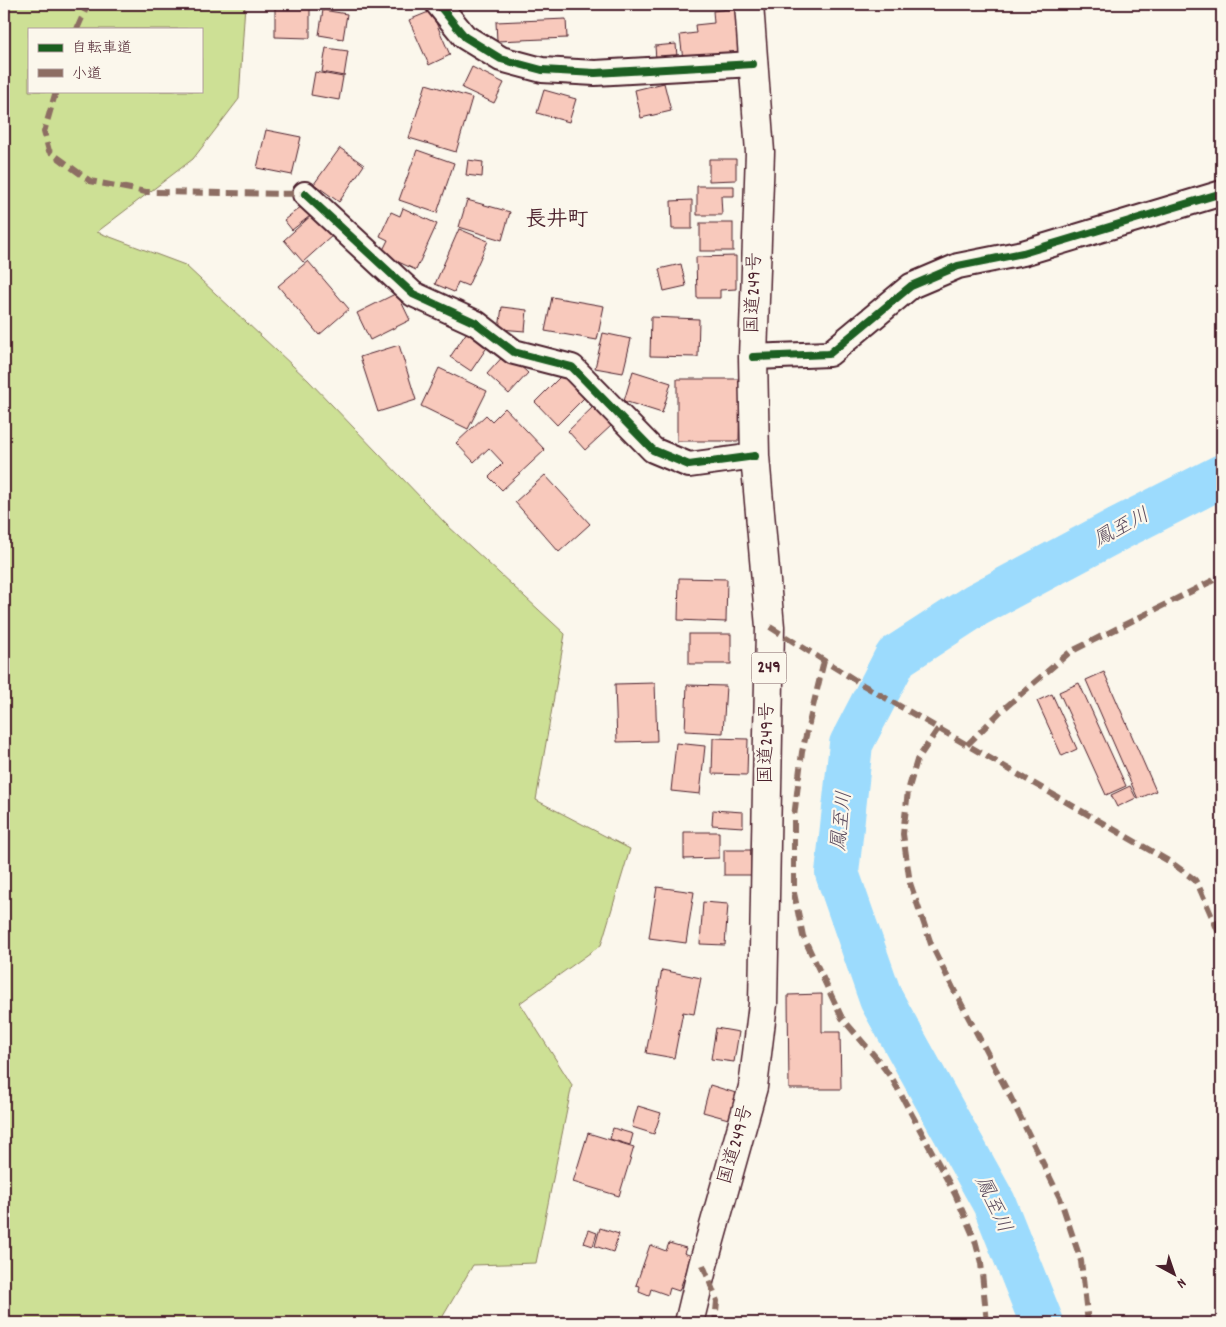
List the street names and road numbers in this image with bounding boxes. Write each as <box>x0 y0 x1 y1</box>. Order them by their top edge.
street label: 国道249号 <box>740 252 770 334</box>
road number: 249 <box>752 652 786 684</box>
street label: 国道249号 <box>754 702 782 784</box>
street label: 国道249号 <box>713 1102 761 1188</box>

